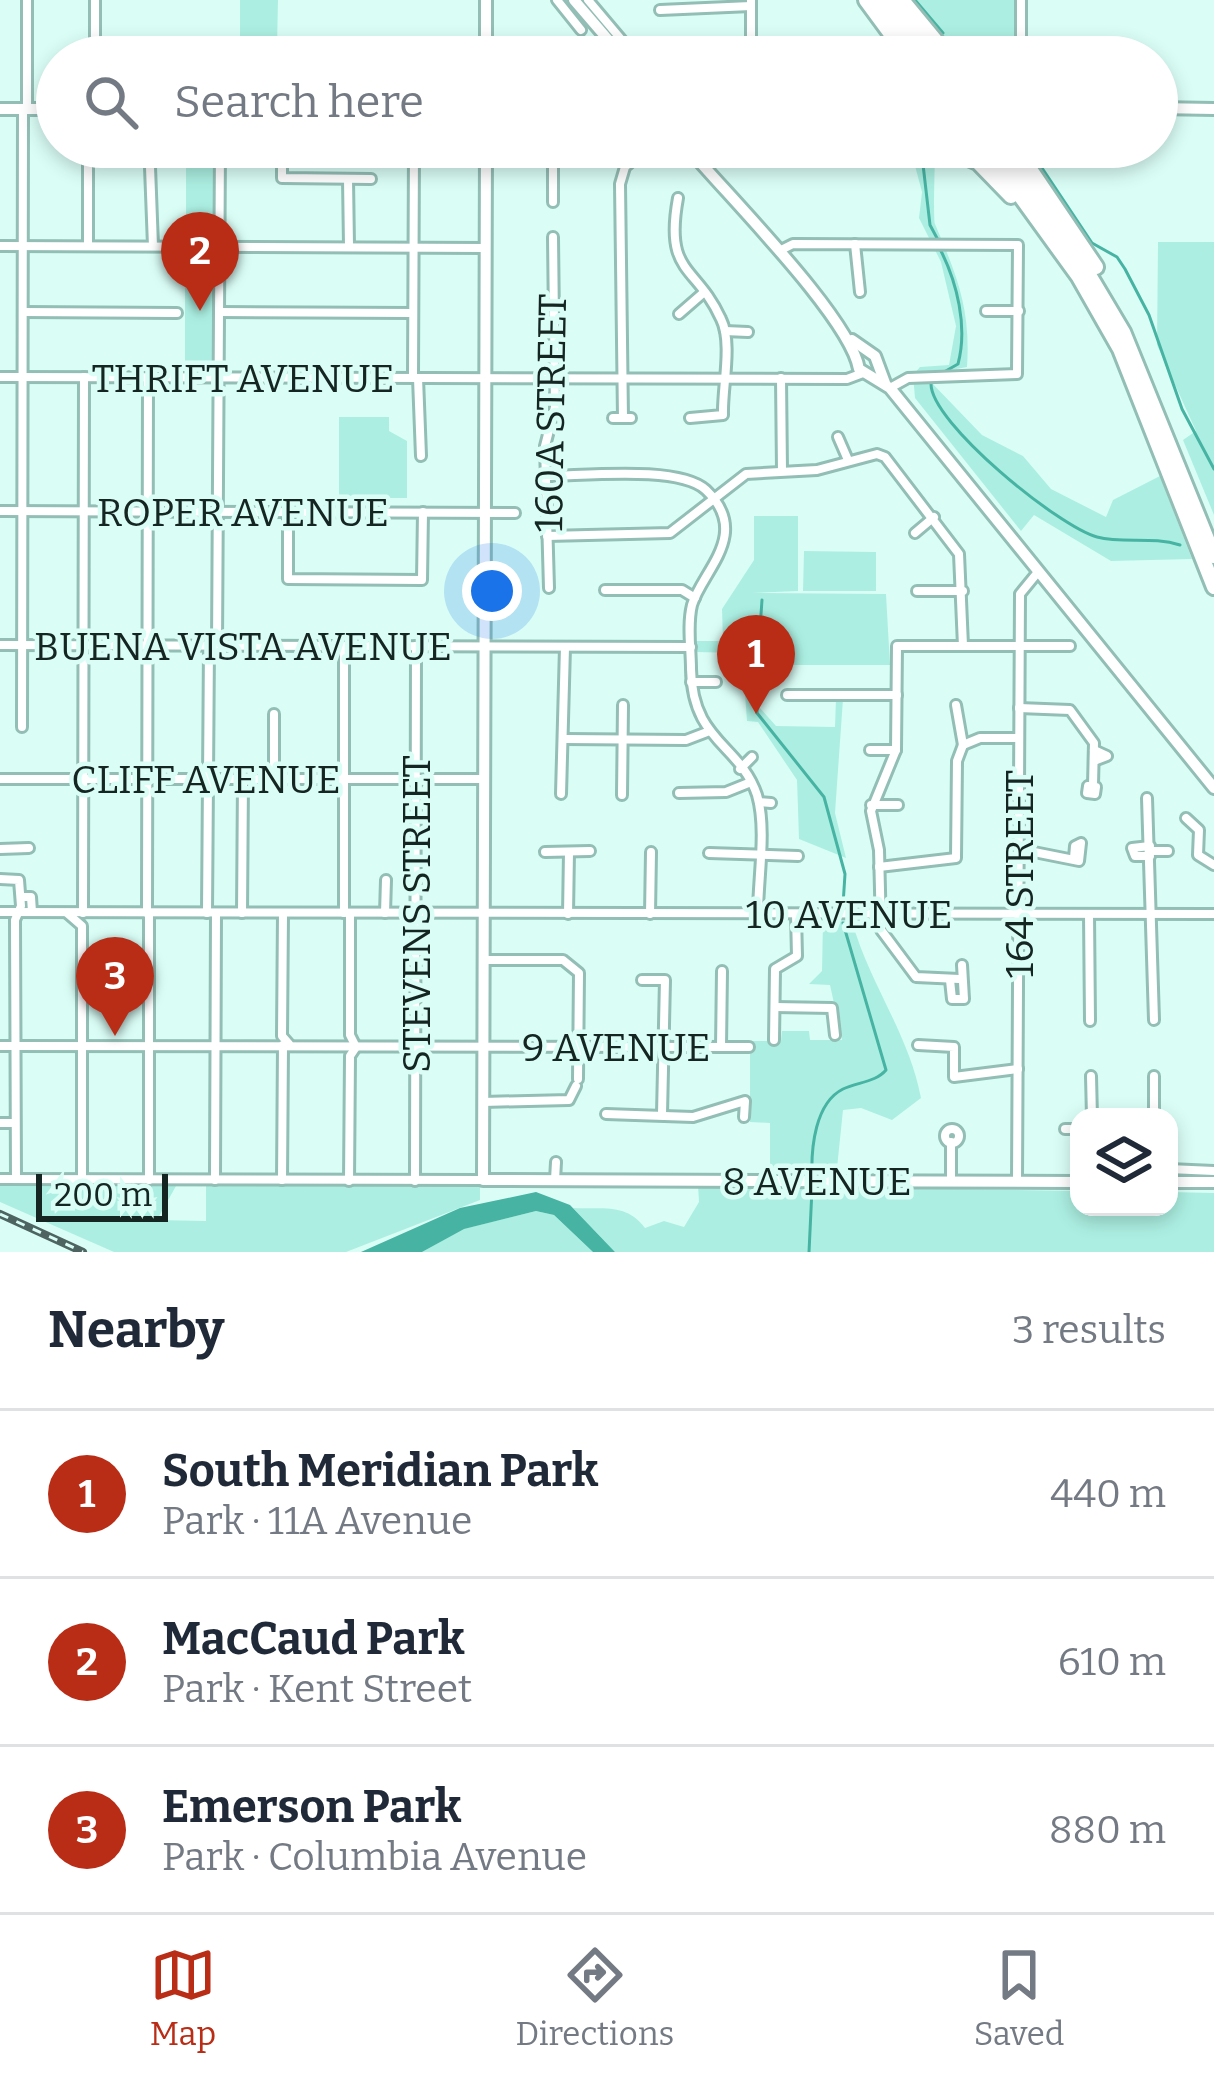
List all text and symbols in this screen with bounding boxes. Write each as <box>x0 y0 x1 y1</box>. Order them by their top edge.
search box <box>36 36 1178 168</box>
icon: search <box>78 69 144 135</box>
text: Search here <box>174 75 424 129</box>
pin: 2 <box>161 212 239 311</box>
street label: 160A STREET <box>526 293 576 533</box>
street label: THRIFT AVENUE <box>91 356 395 402</box>
street label: ROPER AVENUE <box>97 490 389 536</box>
your location <box>462 561 522 621</box>
pin: 1 <box>717 615 795 714</box>
street label: BUENA VISTA AVENUE <box>34 624 452 670</box>
street label: STEVENS STREET <box>394 755 440 1073</box>
street label: CLIFF AVENUE <box>71 757 341 803</box>
street label: 164 STREET <box>997 770 1043 978</box>
street label: 10 AVENUE <box>746 892 952 938</box>
pin: 3 <box>76 937 154 1036</box>
street label: 9 AVENUE <box>522 1025 710 1071</box>
map controls <box>1070 1108 1178 1216</box>
button: layers <box>1070 1108 1178 1216</box>
street label: 8 AVENUE <box>722 1159 912 1205</box>
scale bar <box>36 1168 168 1221</box>
text: 200 m <box>54 1175 152 1215</box>
text: Nearby <box>48 1299 224 1361</box>
text: 3 results <box>1012 1307 1166 1353</box>
text: South Meridian Park <box>162 1444 599 1498</box>
text: 1 <box>79 1471 95 1517</box>
text: 440 m <box>1050 1471 1166 1517</box>
text: Park · 11A Avenue <box>162 1498 472 1544</box>
text: MacCaud Park <box>162 1612 465 1666</box>
text: 2 <box>76 1639 98 1685</box>
text: 610 m <box>1058 1639 1166 1685</box>
text: Park · Kent Street <box>162 1666 472 1712</box>
text: Emerson Park <box>162 1780 461 1834</box>
text: 3 <box>76 1807 98 1853</box>
text: 880 m <box>1049 1807 1166 1853</box>
text: Park · Columbia Avenue <box>162 1834 587 1880</box>
tab: Map <box>150 1942 216 2054</box>
tab: Directions <box>516 1942 674 2054</box>
tab: Saved <box>974 1942 1064 2054</box>

